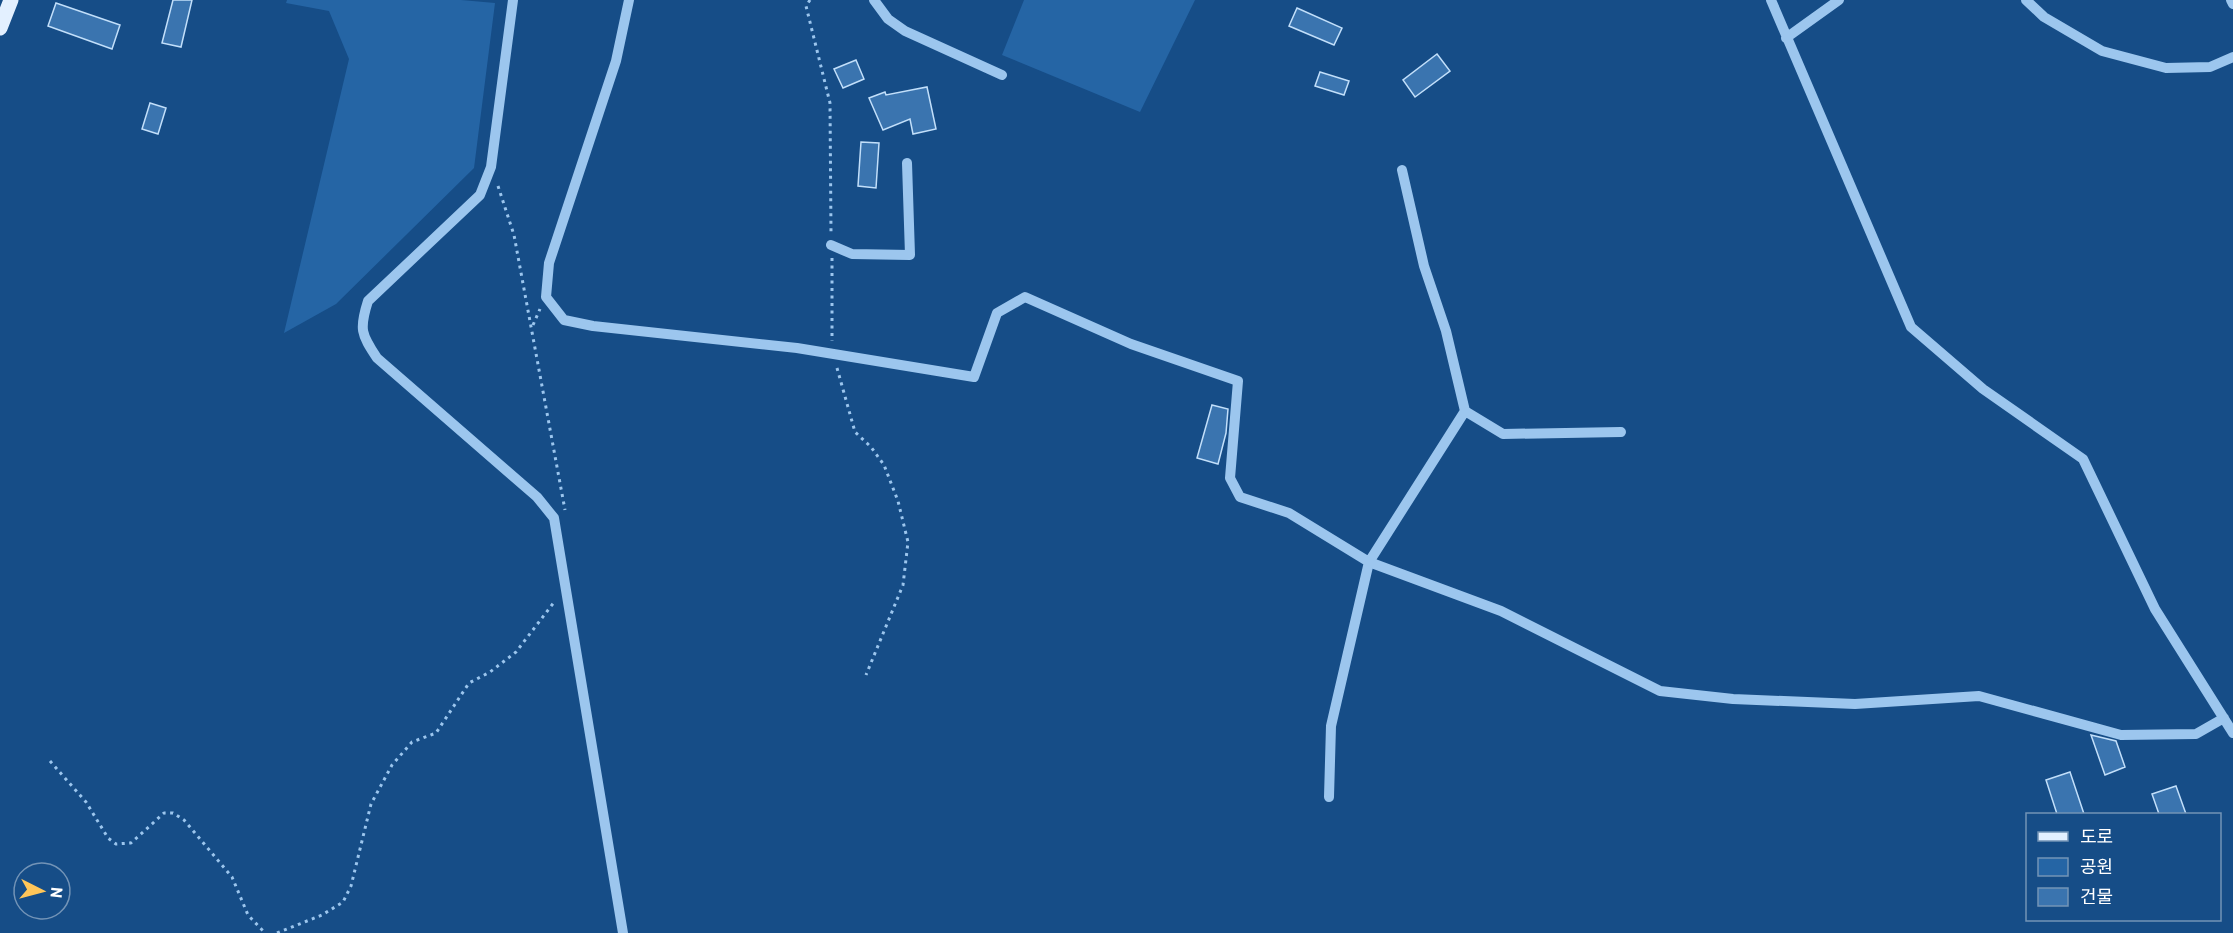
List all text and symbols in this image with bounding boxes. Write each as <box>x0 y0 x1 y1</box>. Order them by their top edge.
legend <box>2026 813 2221 921</box>
text: 도로 <box>2080 825 2113 847</box>
text: 공원 <box>2080 855 2113 877</box>
north arrow <box>12 861 72 921</box>
text: 건물 <box>2080 885 2113 907</box>
text: N <box>47 886 67 899</box>

